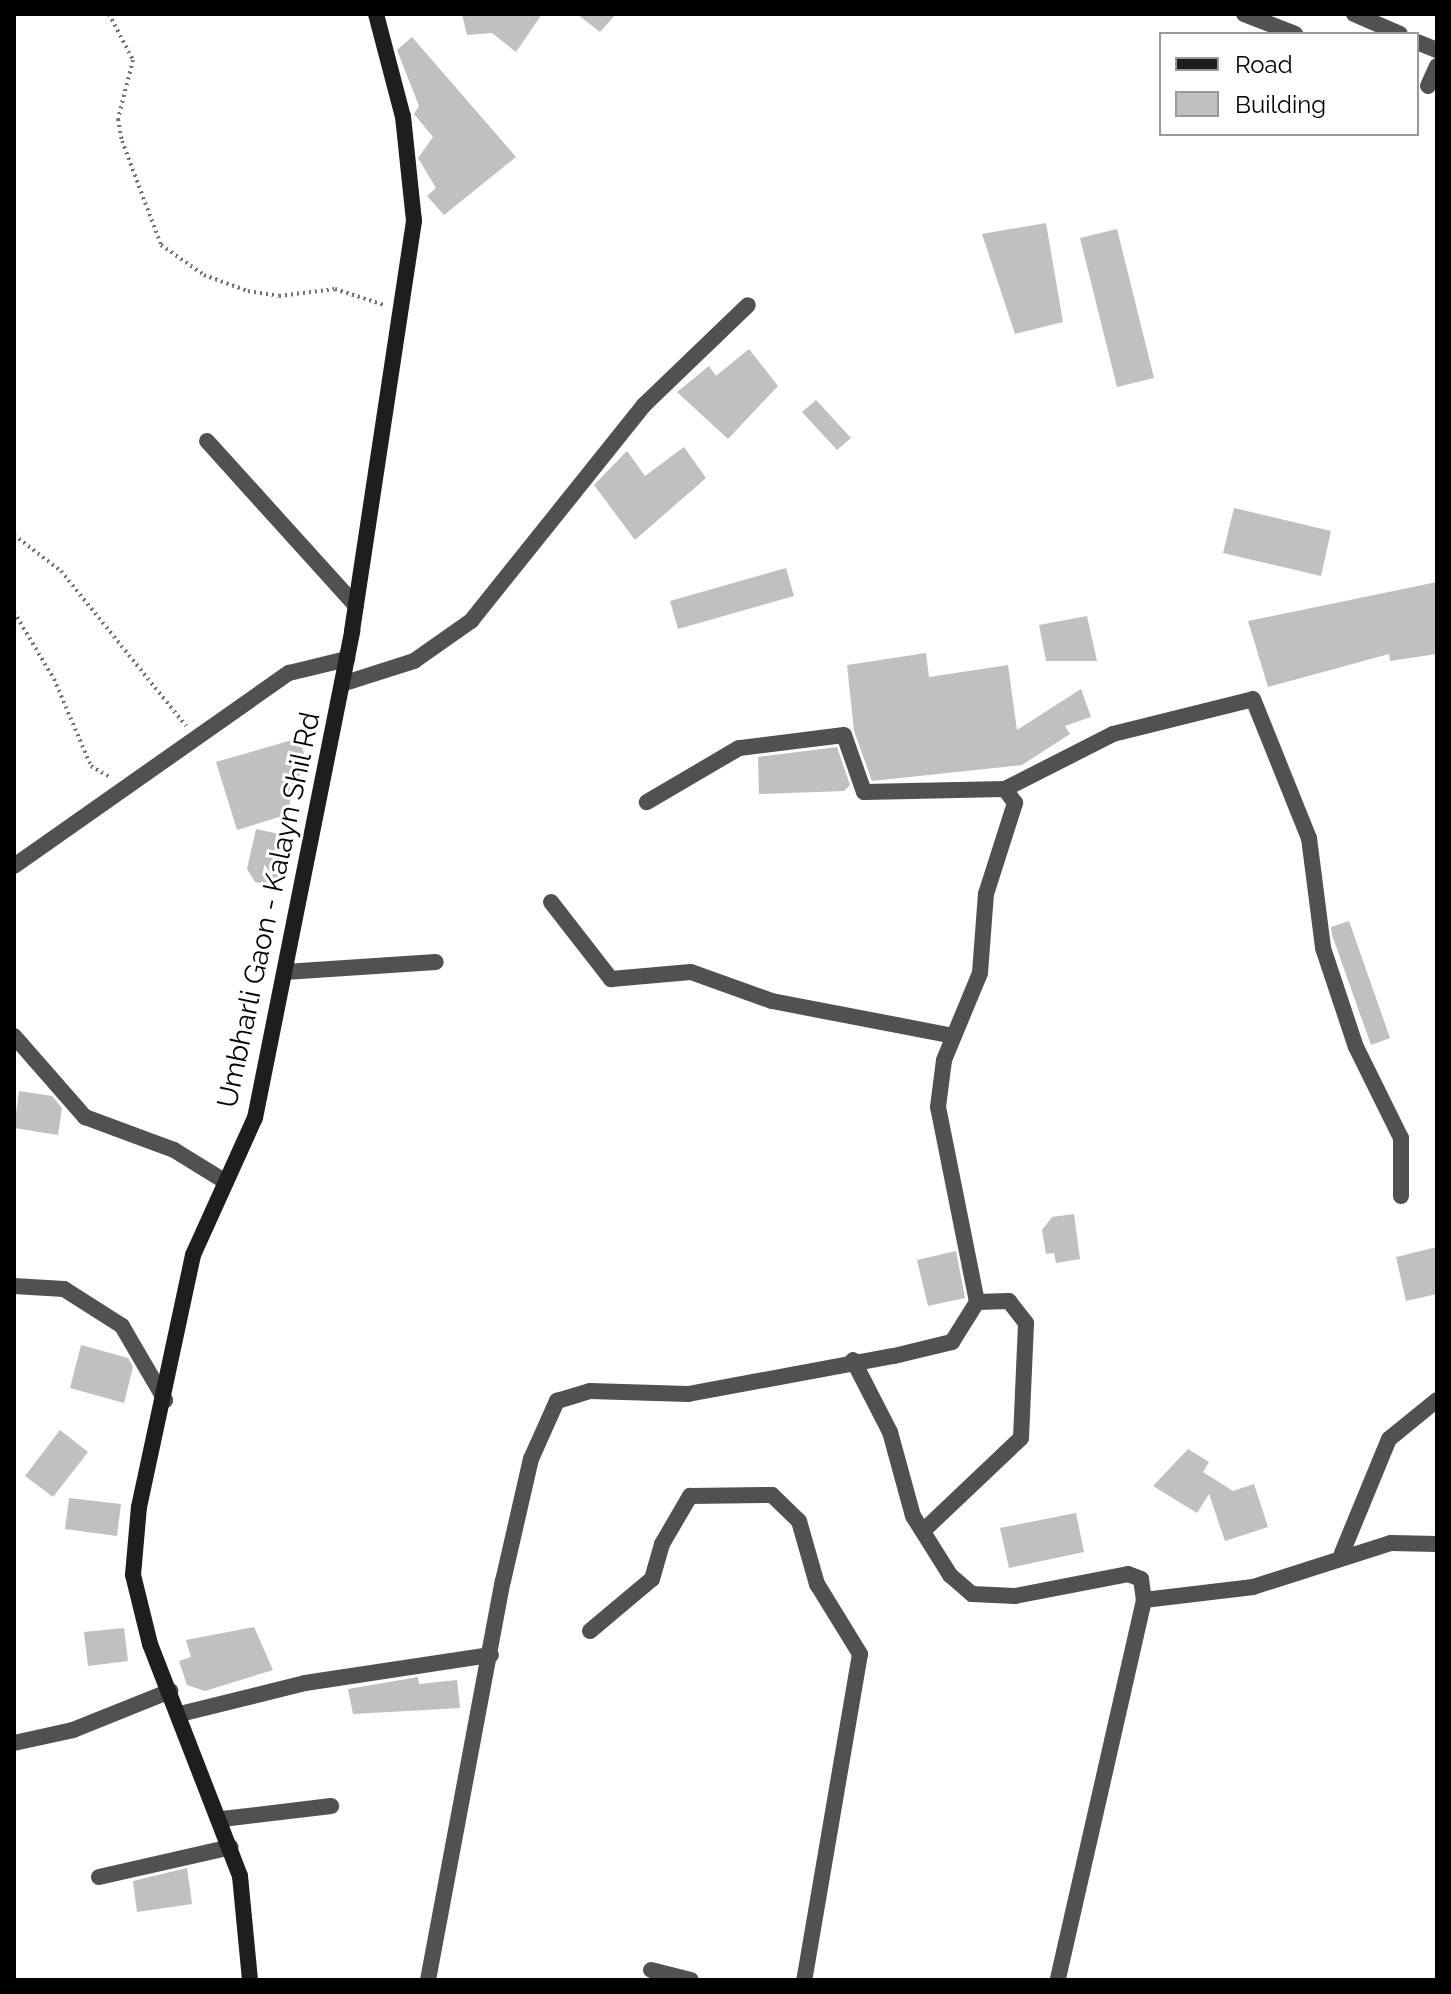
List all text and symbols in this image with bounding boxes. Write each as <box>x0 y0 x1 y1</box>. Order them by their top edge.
legend <box>1159 32 1419 136</box>
text: Road <box>1235 50 1293 79</box>
text: Building <box>1235 90 1326 119</box>
street label: Umbharli Gaon - Kalayn Shil Rd <box>211 709 327 1111</box>

